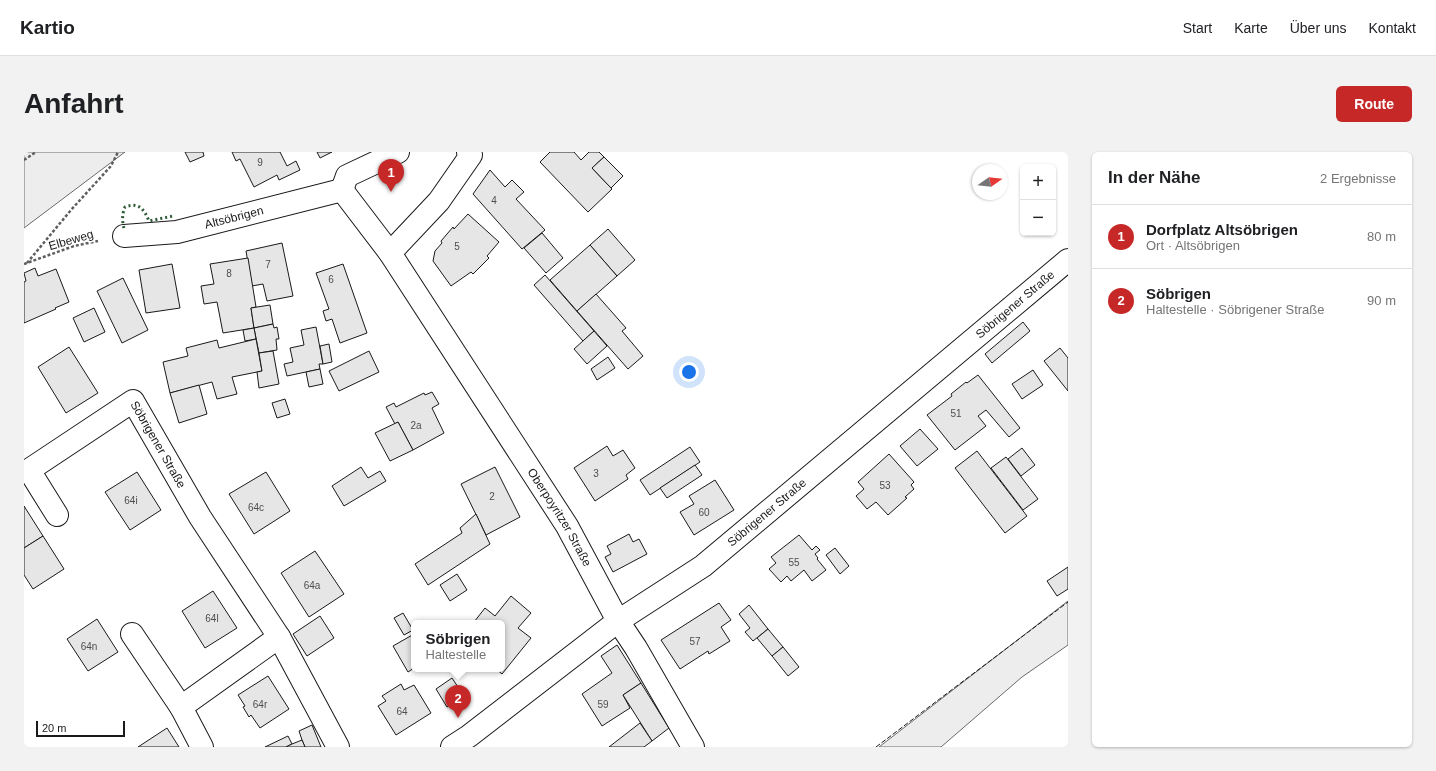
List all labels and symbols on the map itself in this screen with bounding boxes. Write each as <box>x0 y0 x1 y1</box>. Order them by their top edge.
house number: 9 <box>257 157 263 168</box>
pin: 1 <box>378 159 404 192</box>
north arrow <box>972 164 1008 200</box>
house number: 4 <box>491 195 497 206</box>
street label: Altsöbrigen <box>203 203 265 232</box>
street label: Elbeweg <box>47 227 95 253</box>
house number: 5 <box>454 241 460 252</box>
house number: 7 <box>265 259 271 270</box>
street label: Söbrigener Straße <box>973 267 1057 341</box>
house number: 8 <box>226 268 232 279</box>
house number: 6 <box>328 274 334 285</box>
your location <box>679 362 699 382</box>
street label: Söbrigener Straße <box>127 398 189 491</box>
house number: 51 <box>950 408 962 419</box>
house number: 2a <box>410 420 422 431</box>
street label: Oberpoyritzer Straße <box>524 466 594 569</box>
house number: 3 <box>593 468 599 479</box>
street label: Söbrigener Straße <box>725 475 809 549</box>
house number: 53 <box>879 480 891 491</box>
house number: 2 <box>489 491 495 502</box>
house number: 64i <box>124 495 138 506</box>
house number: 64c <box>248 502 264 513</box>
house number: 60 <box>698 507 710 518</box>
house number: 55 <box>788 557 800 568</box>
house number: 64a <box>304 580 321 591</box>
house number: 64l <box>205 613 219 624</box>
house number: 57 <box>689 636 701 647</box>
house number: 64n <box>81 641 97 652</box>
pin: 2 <box>445 685 471 718</box>
house number: 64r <box>253 699 268 710</box>
house number: 59 <box>597 699 609 710</box>
house number: 64 <box>396 706 408 717</box>
scale bar <box>36 719 125 738</box>

